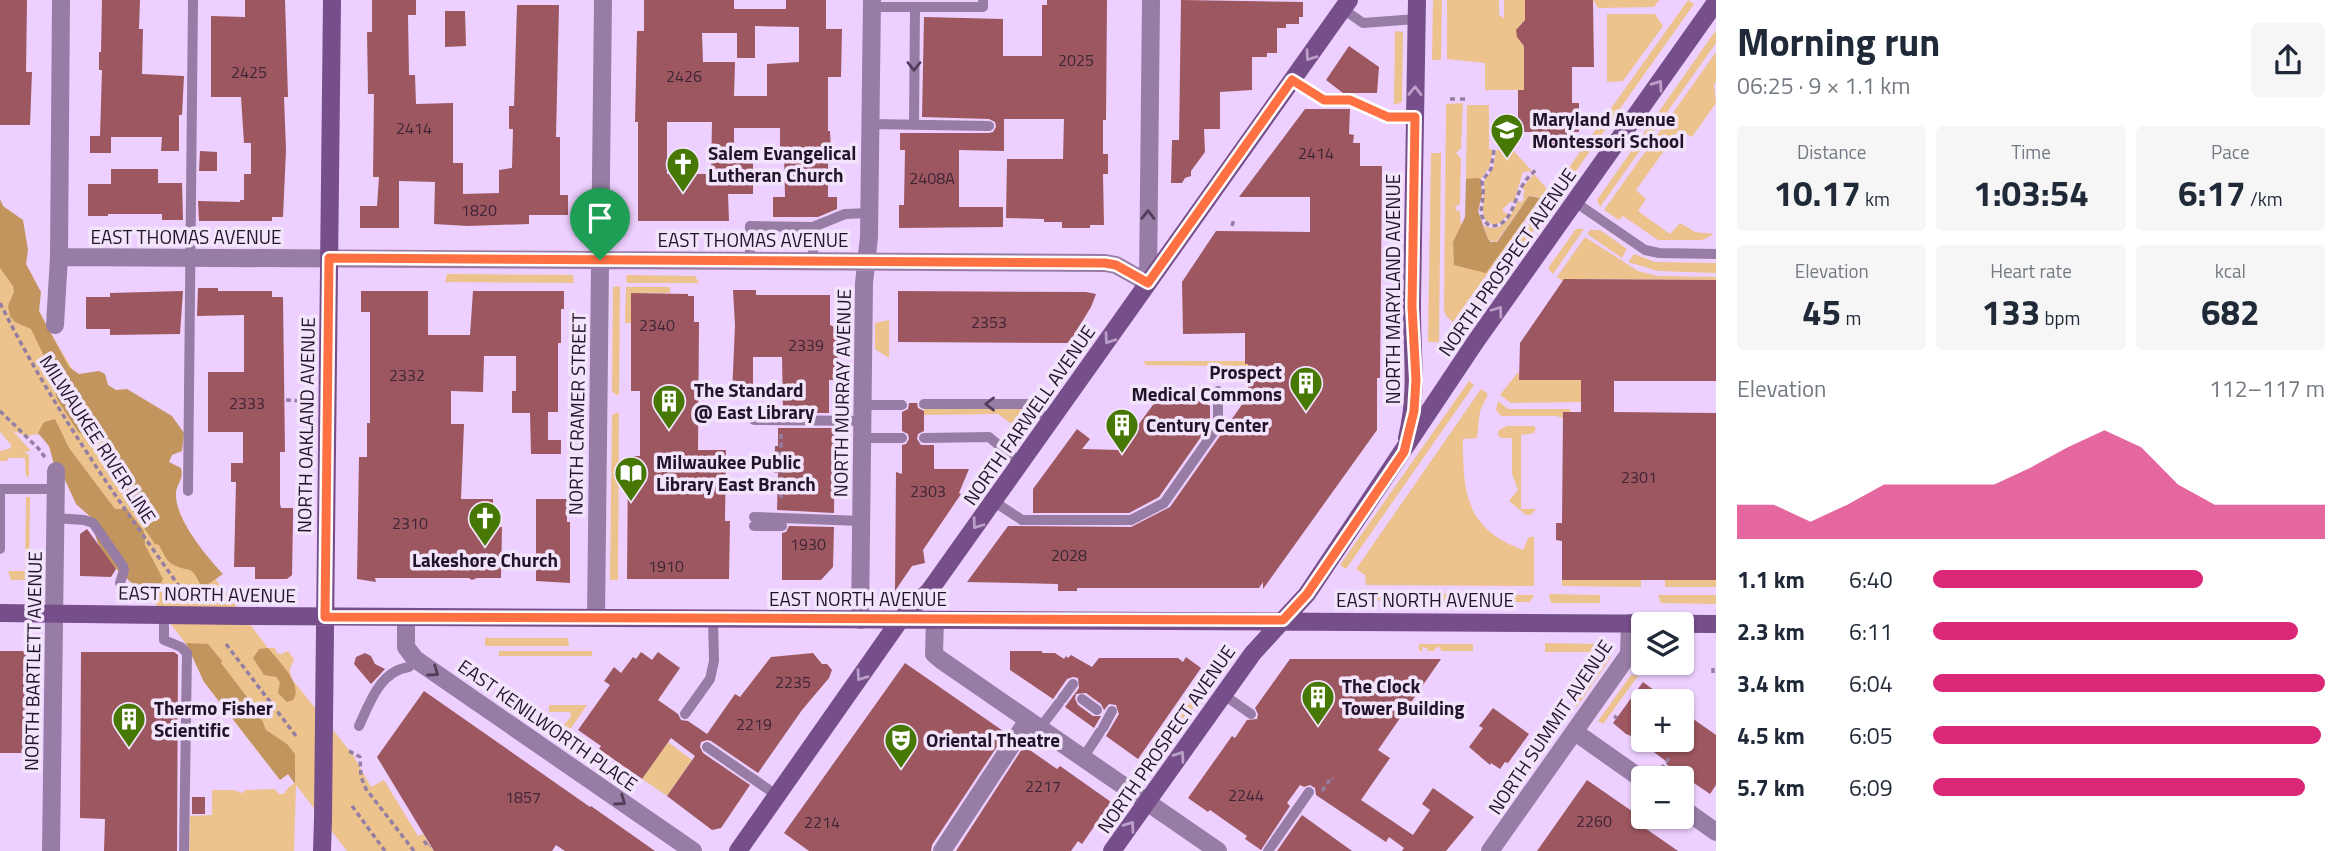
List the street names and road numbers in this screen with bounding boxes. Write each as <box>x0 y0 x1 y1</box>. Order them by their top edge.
street label: NORTH PROSPECT AVENUE <box>1431 162 1583 362</box>
street label: NORTH MARYLAND AVENUE <box>1378 174 1407 404</box>
street label: EAST THOMAS AVENUE <box>90 222 282 251</box>
street label: EAST THOMAS AVENUE <box>657 225 849 254</box>
street label: NORTH MURRAY AVENUE <box>825 289 858 497</box>
street label: NORTH CRAMER STREET <box>560 313 593 515</box>
street label: NORTH OAKLAND AVENUE <box>289 317 322 533</box>
street label: NORTH FARWELL AVENUE <box>955 319 1102 511</box>
street label: MILWAUKEE RIVER LINE <box>33 349 164 529</box>
street label: NORTH BARTLETT AVENUE <box>16 551 49 771</box>
street label: EAST NORTH AVENUE <box>118 577 296 610</box>
street label: EAST NORTH AVENUE <box>769 584 947 613</box>
street label: EAST NORTH AVENUE <box>1336 585 1514 614</box>
street label: NORTH SUMMIT AVENUE <box>1480 634 1619 820</box>
street label: NORTH PROSPECT AVENUE <box>1090 639 1242 839</box>
street label: EAST KENILWORTH PLACE <box>453 651 644 798</box>

